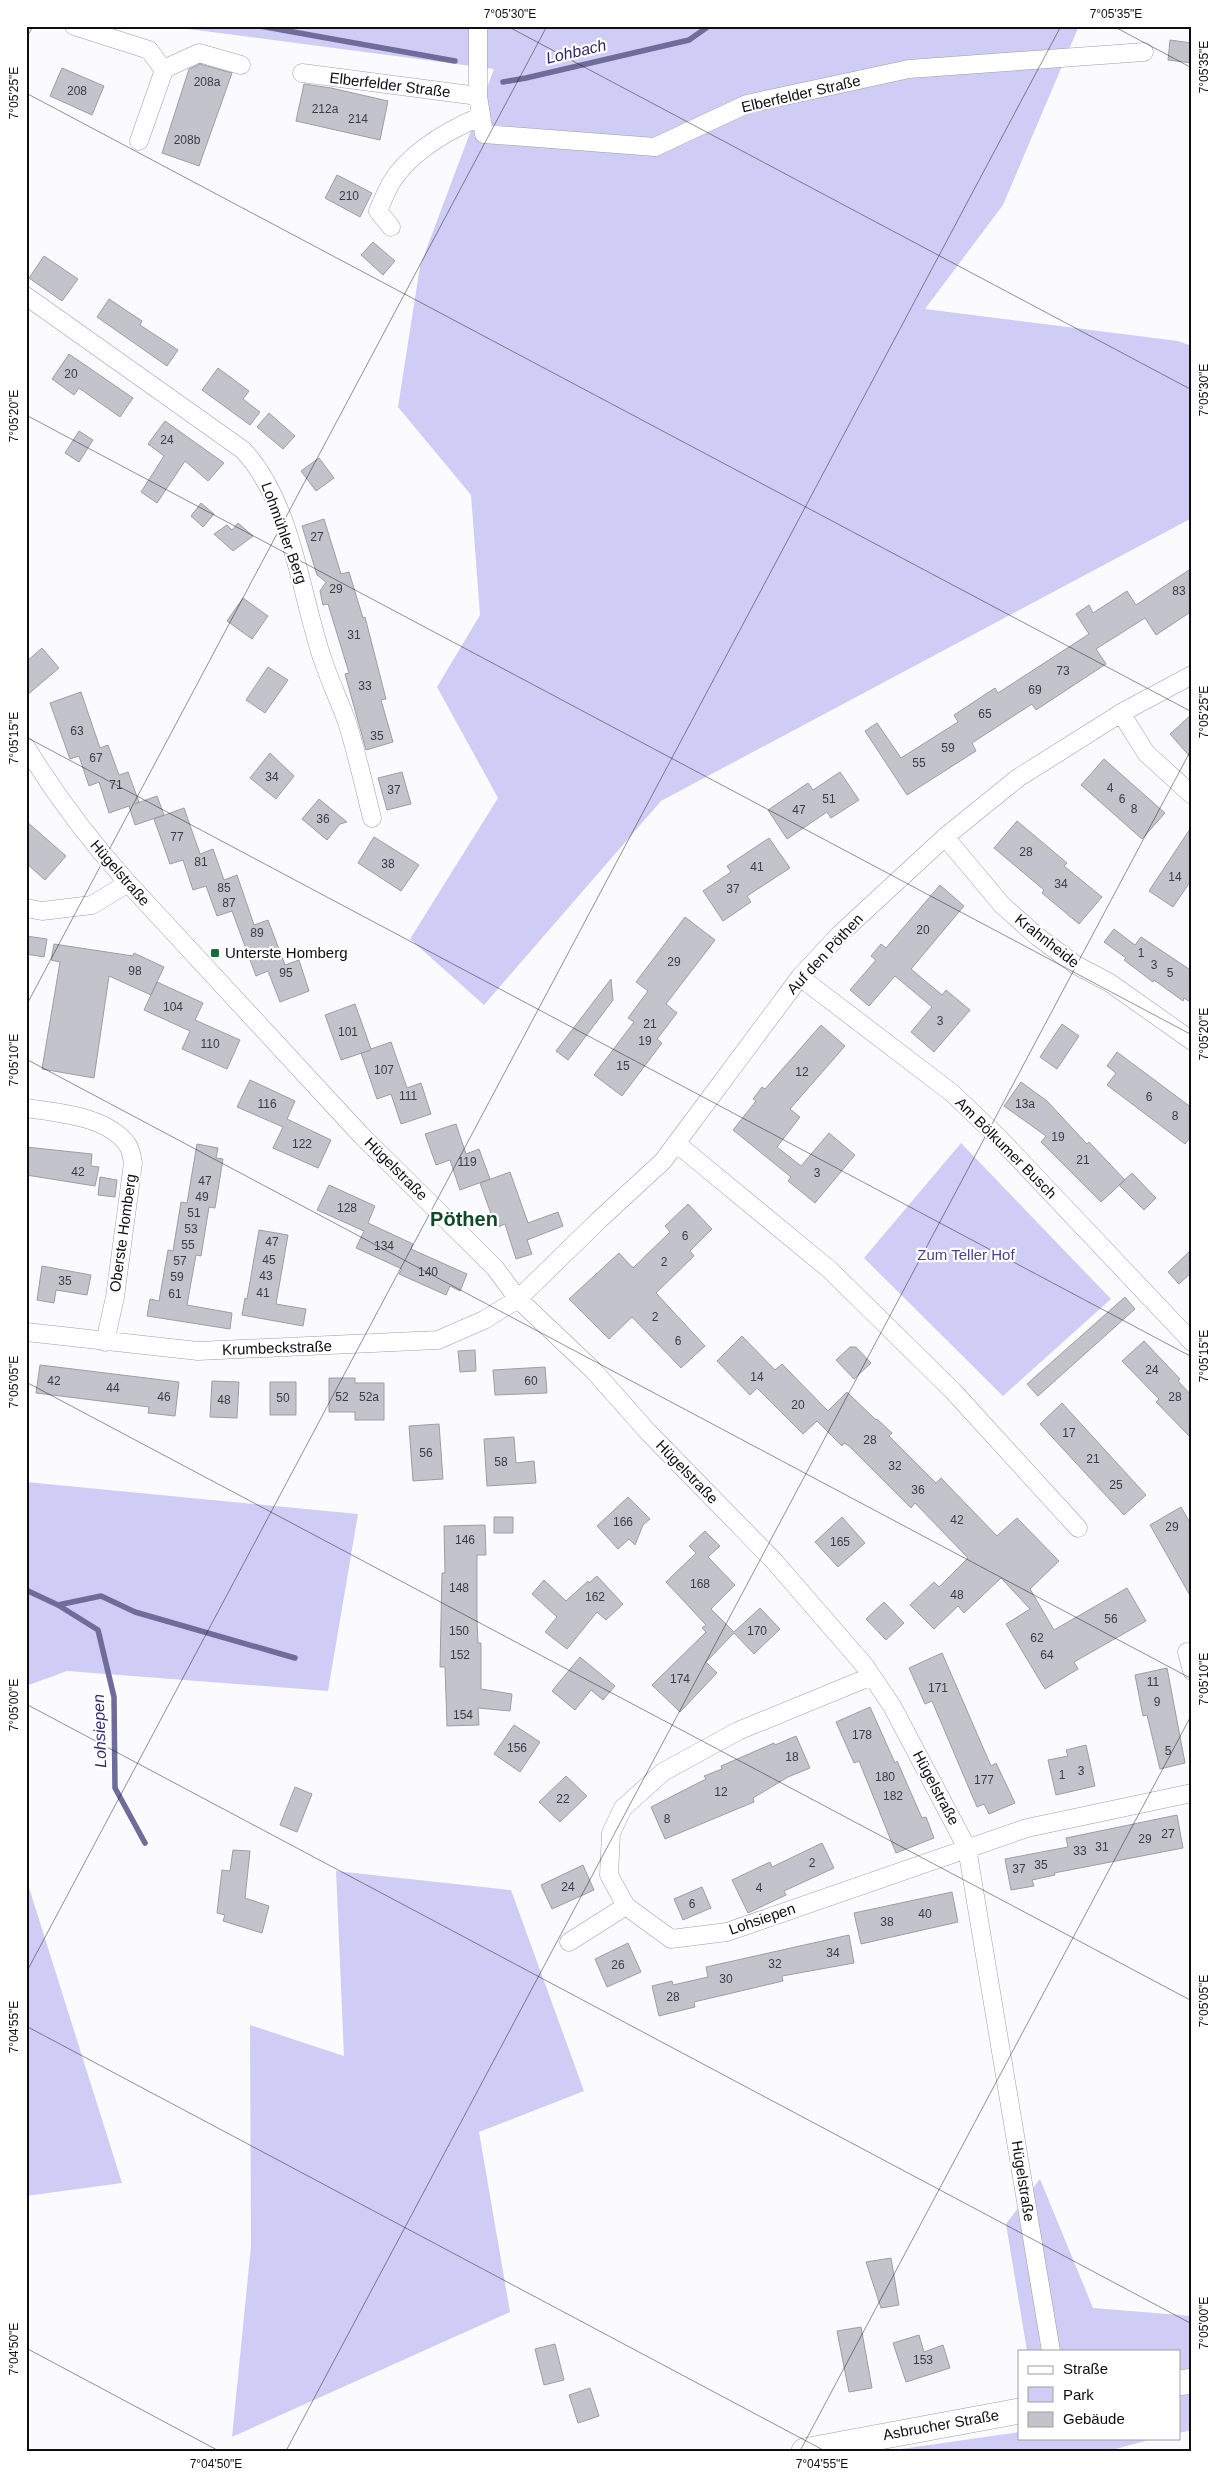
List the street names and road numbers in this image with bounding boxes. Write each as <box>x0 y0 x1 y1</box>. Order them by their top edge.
street label: Elberfelder Straße <box>329 69 452 100</box>
street label: Elberfelder Straße <box>740 72 862 115</box>
street label: Lohmühler Berg <box>258 480 311 586</box>
street label: Hügelstraße <box>87 836 154 909</box>
street label: Auf den Pöthen <box>783 910 866 997</box>
street label: Krahnheide <box>1012 910 1083 971</box>
street label: Am Bölkumer Busch <box>952 1094 1060 1202</box>
street label: Hügelstraße <box>361 1134 431 1204</box>
street label: Oberste Homberg <box>106 1173 139 1293</box>
street label: Krumbeckstraße <box>222 1337 332 1358</box>
street label: Hügelstraße <box>653 1436 722 1507</box>
street label: Hügelstraße <box>910 1748 963 1828</box>
street label: Lohsiepen <box>726 1899 797 1938</box>
street label: Hügelstraße <box>1009 2139 1038 2223</box>
street label: Asbrucher Straße <box>882 2406 1000 2443</box>

